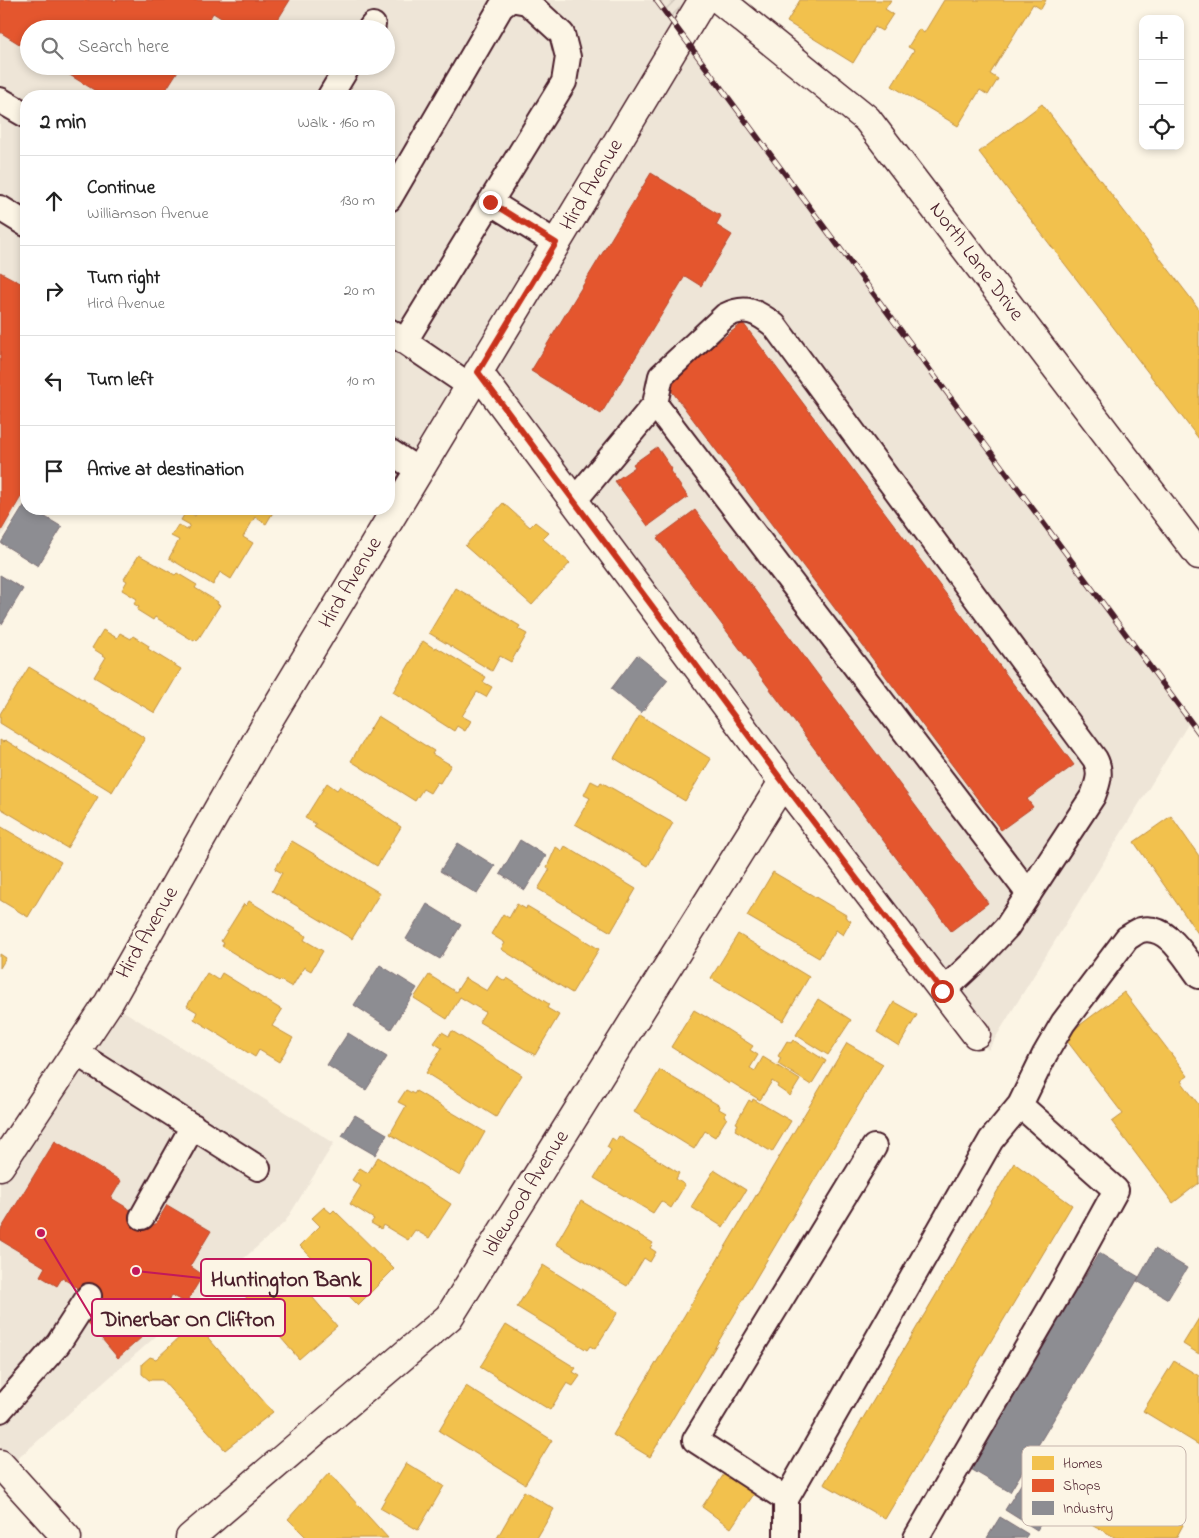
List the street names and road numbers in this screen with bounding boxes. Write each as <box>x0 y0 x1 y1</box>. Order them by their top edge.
street label: Hird Avenue <box>553 133 632 237</box>
street label: North Lane Drive <box>921 196 1031 328</box>
street label: Hird Avenue <box>312 531 391 635</box>
street label: Hird Avenue <box>109 881 187 985</box>
street label: Idlewood Avenue <box>475 1124 577 1263</box>

